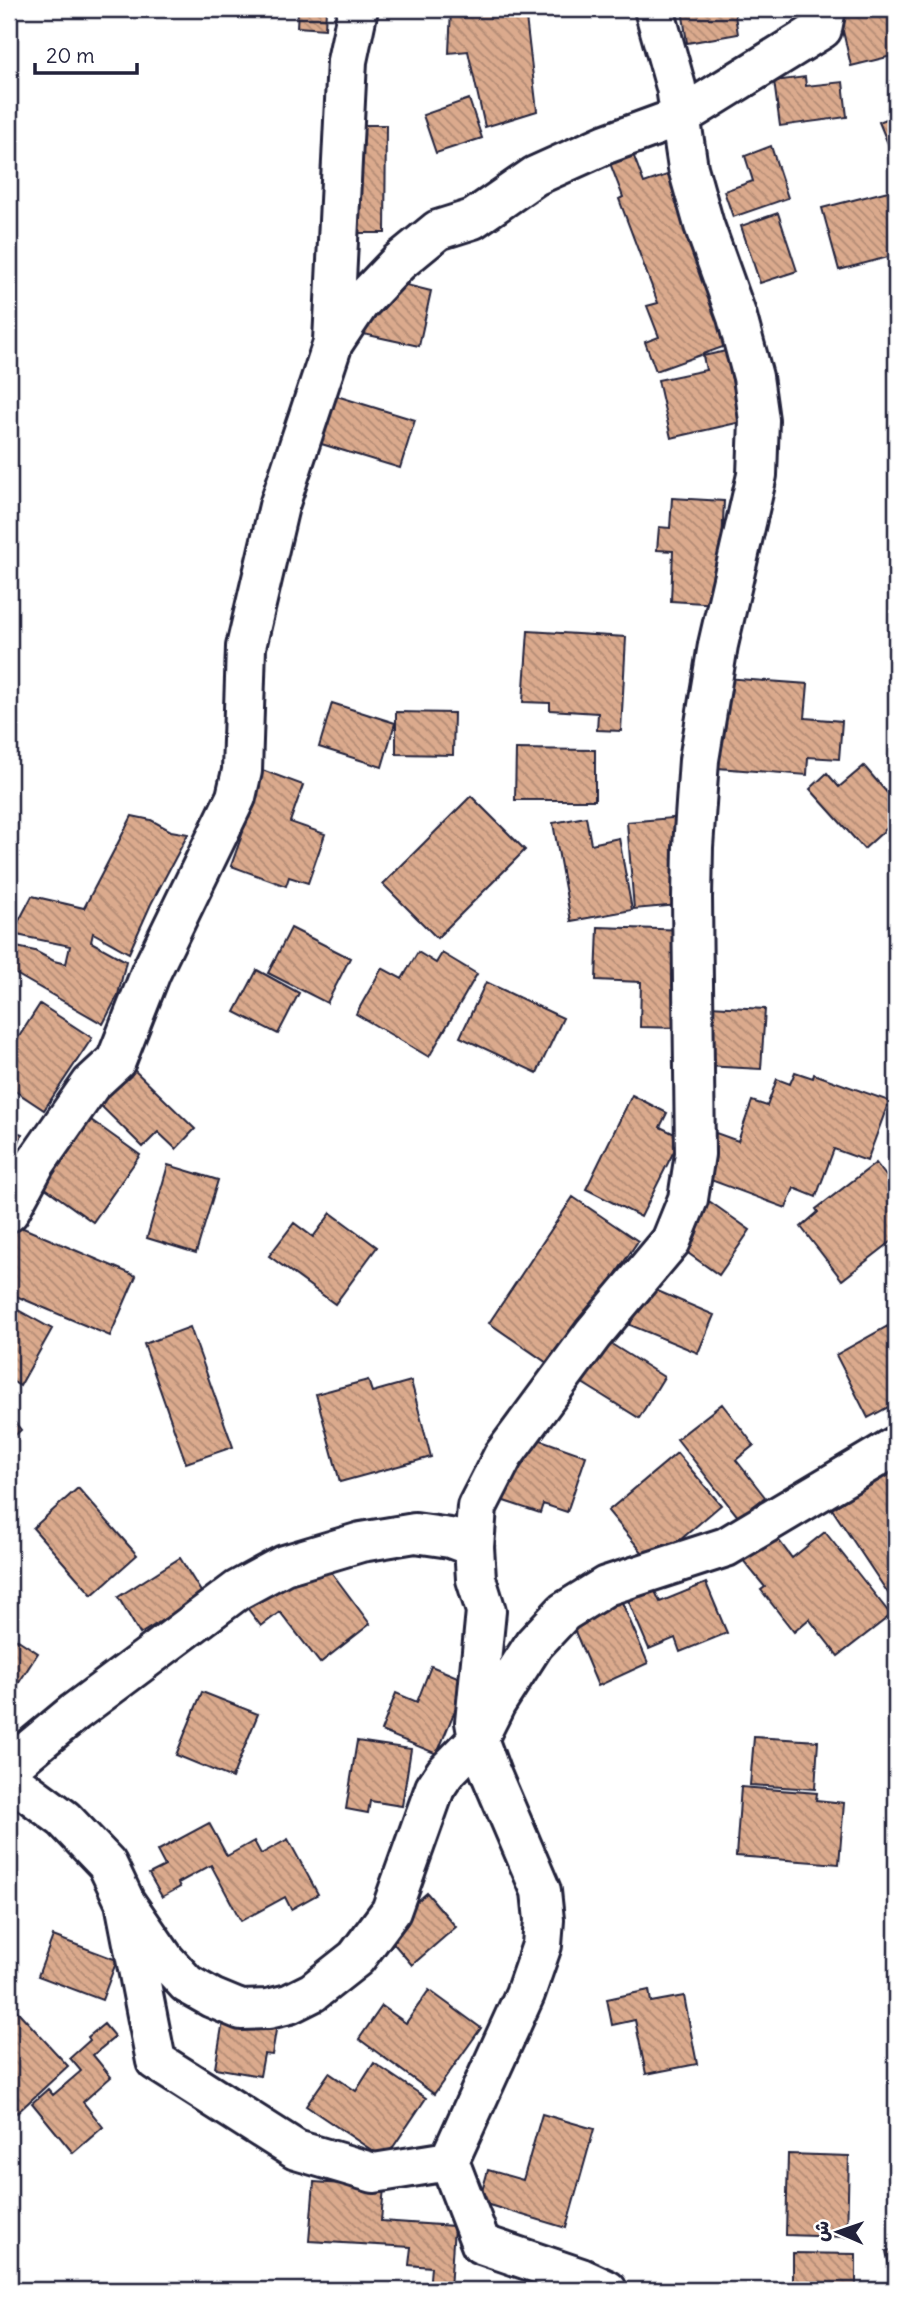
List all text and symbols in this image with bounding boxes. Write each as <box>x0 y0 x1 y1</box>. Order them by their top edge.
scale bar <box>35 32 136 76</box>
text: 20 m <box>46 42 95 69</box>
north arrow <box>804 2198 874 2268</box>
text: ش <box>809 2220 833 2242</box>

